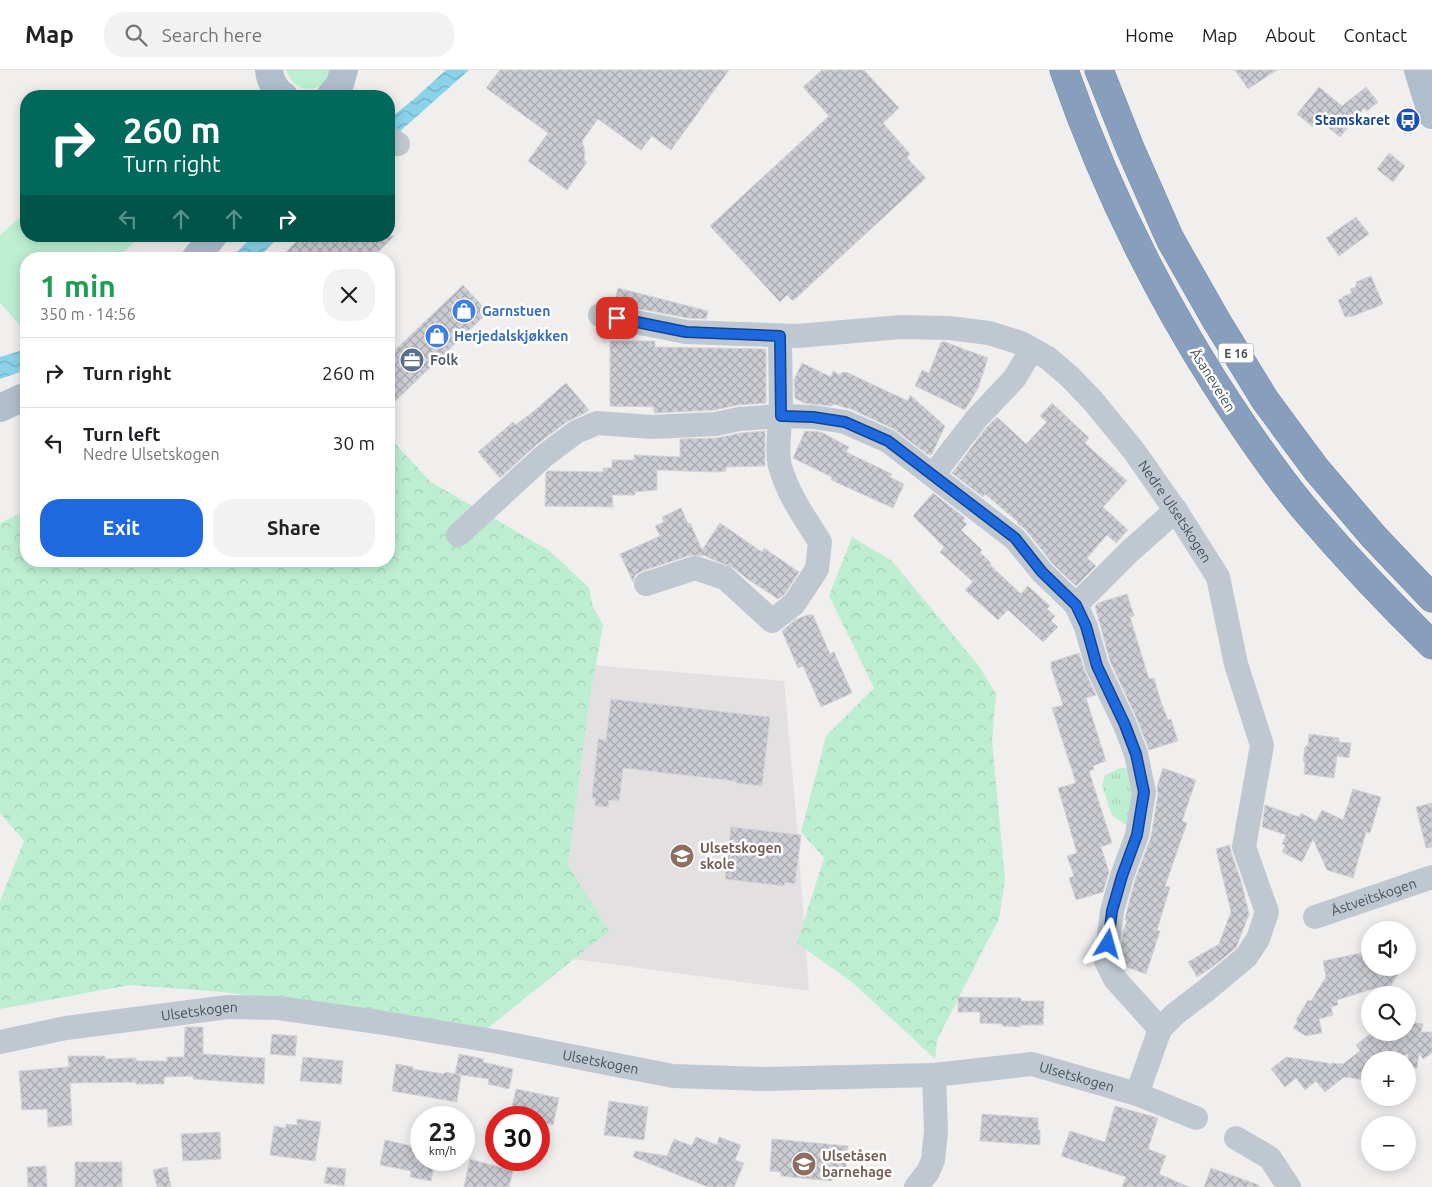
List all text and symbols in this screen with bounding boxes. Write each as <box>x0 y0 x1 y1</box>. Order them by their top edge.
search box <box>104 12 454 57</box>
text: Map <box>25 21 74 48</box>
icon: search <box>122 21 150 49</box>
text: Search here <box>162 24 262 46</box>
text: Home <box>1125 25 1174 45</box>
text: Map <box>1202 25 1237 45</box>
text: About <box>1265 25 1315 45</box>
text: Contact <box>1343 25 1407 45</box>
bus stop icon: Stamskaret <box>1395 107 1421 133</box>
icon: right <box>40 110 105 175</box>
text: 260 m <box>123 110 221 150</box>
place label: Stamskaret <box>1315 112 1390 128</box>
text: Turn right <box>123 151 221 176</box>
icon: left <box>114 205 142 233</box>
icon: ahead <box>167 205 195 233</box>
icon: ahead <box>220 205 248 233</box>
icon: right <box>273 205 301 233</box>
text: 1 min <box>40 269 116 303</box>
button: close <box>323 269 375 321</box>
pin <box>596 297 638 339</box>
shop icon: Garnstuen <box>451 298 477 324</box>
place label: Garnstuen <box>482 303 550 319</box>
icon: arrive <box>603 304 631 332</box>
text: 350 m · 14:56 <box>40 305 136 323</box>
shop icon: Herjedalskjøkken <box>424 323 450 349</box>
place label: Herjedalskjøkken <box>454 328 568 344</box>
road number: E 16 <box>1218 344 1254 362</box>
street label: Åsaneveien <box>1187 345 1239 415</box>
office icon: Folk <box>399 347 425 373</box>
place label: Folk <box>430 352 458 368</box>
icon: right <box>40 359 68 387</box>
text: Turn right <box>83 362 171 384</box>
text: 260 m <box>322 362 375 384</box>
text: Turn left <box>83 423 161 445</box>
icon: left <box>40 429 68 457</box>
text: 30 m <box>333 432 375 454</box>
text: Nedre Ulsetskogen <box>83 445 220 463</box>
street label: Nedre Ulsetskogen <box>1135 457 1215 566</box>
button: Exit <box>40 499 203 557</box>
button: Share <box>213 499 375 557</box>
place label: Ulsetskogen skole <box>700 840 782 872</box>
school or university icon: Ulsetskogen skole <box>669 843 695 869</box>
street label: Åstveitskogen <box>1329 875 1418 919</box>
position arrow <box>1081 917 1133 969</box>
map controls <box>1361 921 1416 1171</box>
button: sound <box>1361 921 1416 976</box>
button: search <box>1361 986 1416 1041</box>
street label: Ulsetskogen <box>160 999 238 1024</box>
street label: Ulsetskogen <box>561 1047 640 1077</box>
button: + <box>1361 1051 1416 1106</box>
street label: Ulsetskogen <box>1037 1058 1116 1095</box>
speed limit sign: 30 <box>485 1106 550 1171</box>
button: − <box>1361 1116 1416 1171</box>
text: 23 <box>428 1118 457 1146</box>
text: km/h <box>429 1144 456 1157</box>
place label: Ulsetåsen barnehage <box>822 1148 892 1180</box>
school or university icon: Ulsetåsen barnehage <box>791 1151 817 1177</box>

